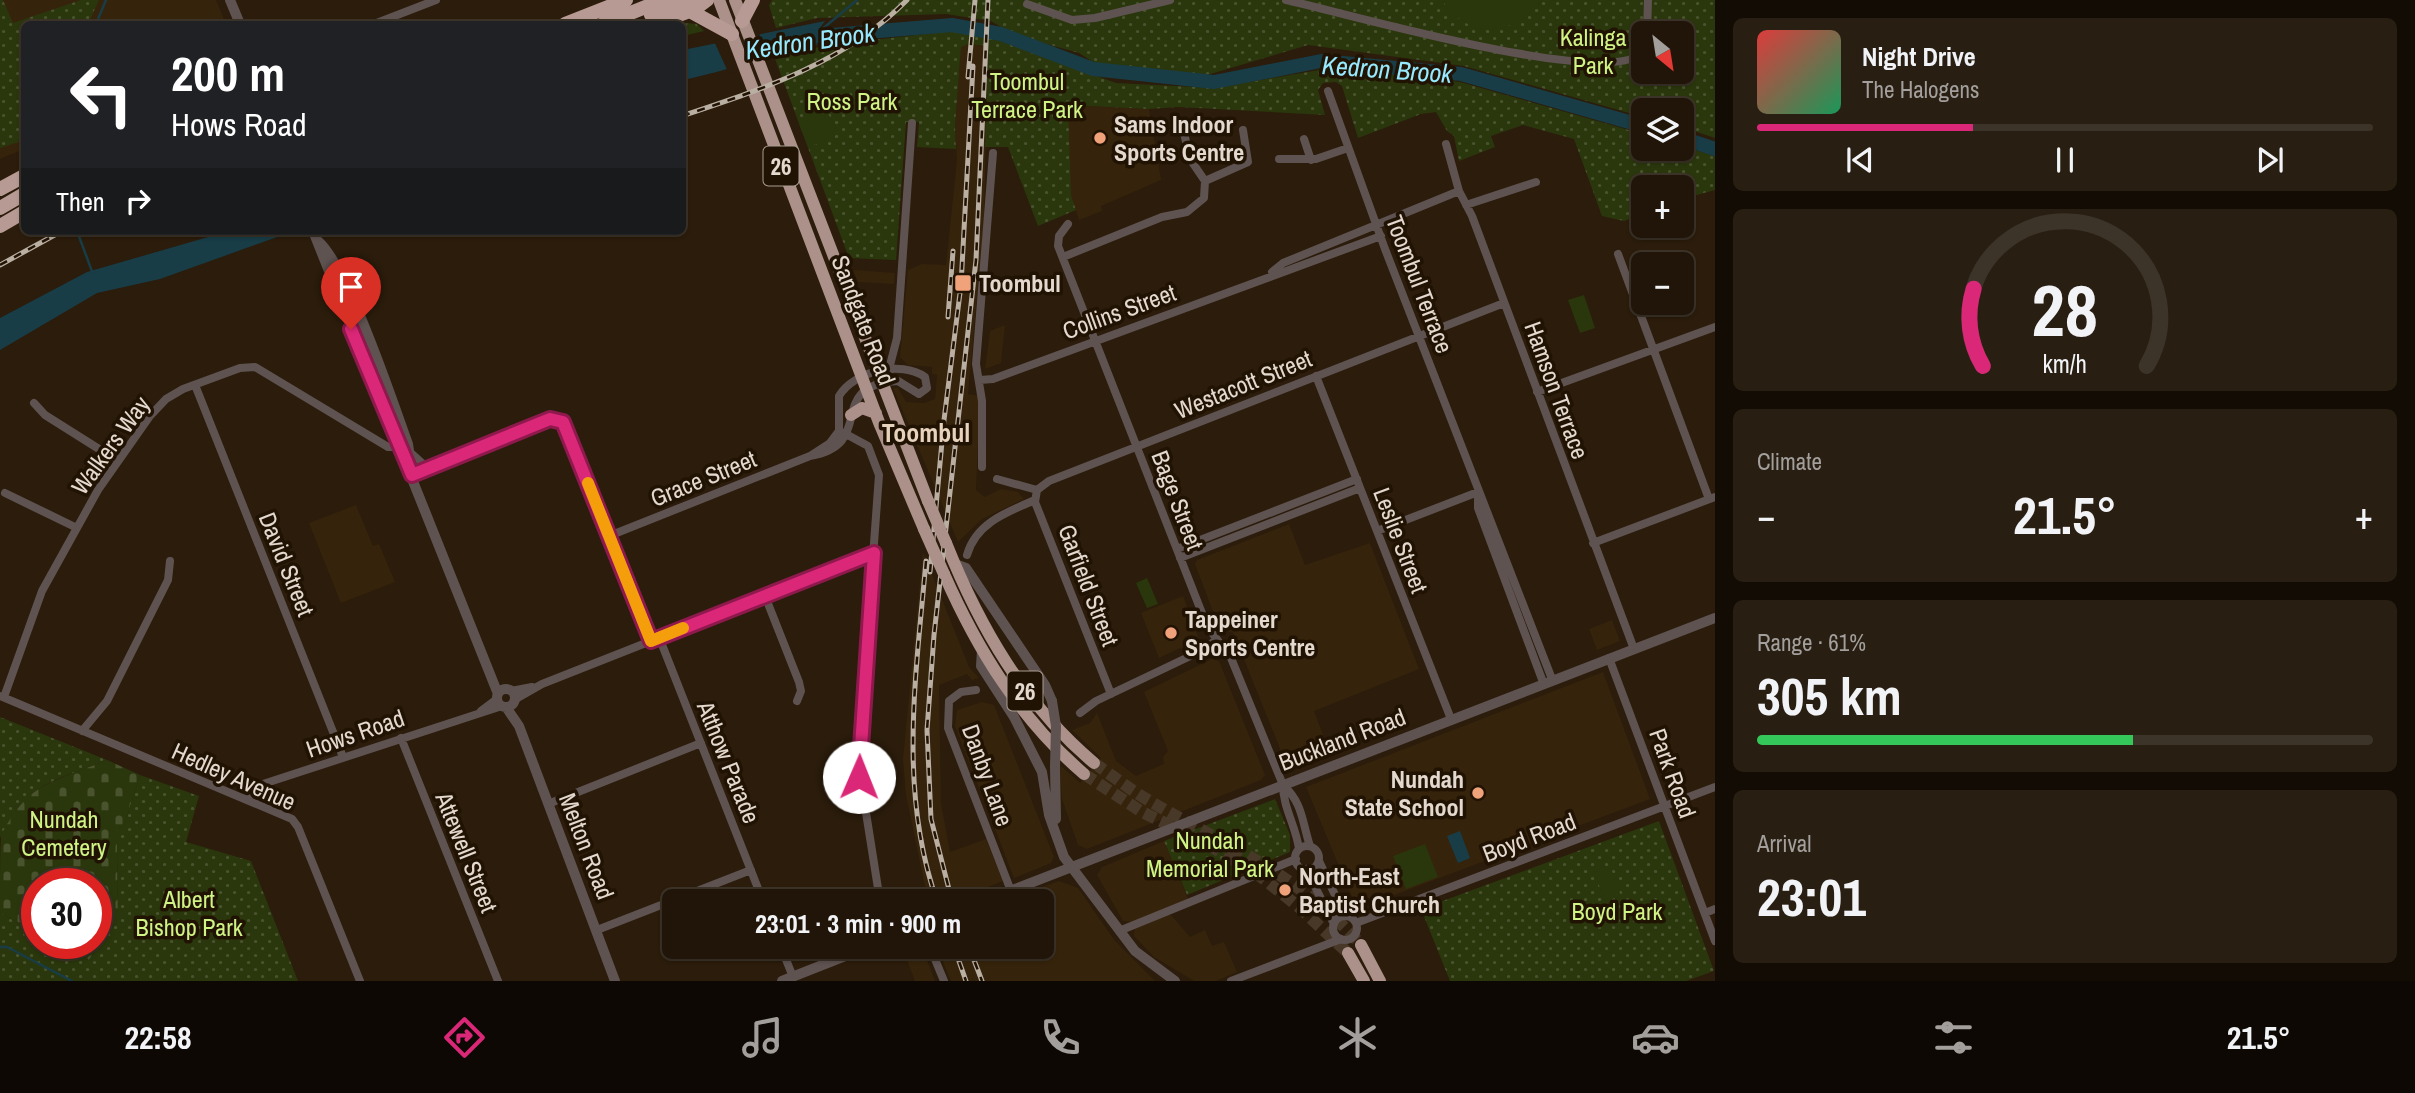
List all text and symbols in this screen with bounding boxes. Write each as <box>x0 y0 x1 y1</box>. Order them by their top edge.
water label: Kedron Brook <box>743 14 878 67</box>
park label: Kalinga Park <box>1560 21 1626 81</box>
north arrow <box>1631 21 1694 84</box>
map controls <box>1631 21 1694 315</box>
text: Night Drive <box>1862 39 1976 74</box>
text: 200 m <box>171 40 285 106</box>
water label: Kedron Brook <box>1321 47 1455 91</box>
icon: left <box>56 49 147 140</box>
park label: Toombul Terrace Park <box>971 65 1083 125</box>
text: The Halogens <box>1862 74 1979 105</box>
park label: Ross Park <box>807 85 898 117</box>
button: layers <box>1631 98 1694 161</box>
text: Hows Road <box>171 103 307 146</box>
place label: Sams Indoor Sports Centre <box>1114 108 1244 168</box>
marker: Sams Indoor Sports Centre <box>1092 130 1108 146</box>
icon: previous <box>1841 141 1879 179</box>
icon: pause <box>2046 141 2084 179</box>
icon: next <box>2251 141 2289 179</box>
road number: 26 <box>764 146 798 186</box>
button: + <box>1631 175 1694 238</box>
icon: right <box>119 182 157 220</box>
text: Then <box>56 184 105 219</box>
street label: Toombul Terrace <box>1379 211 1461 357</box>
street label: Sandgate Road <box>825 250 903 390</box>
button: − <box>1631 252 1694 315</box>
pin <box>321 257 381 329</box>
text: 28 <box>2032 261 2098 359</box>
place label: Toombul <box>979 267 1061 299</box>
icon: arrive <box>332 268 370 306</box>
marker: Toombul <box>953 273 973 293</box>
street label: Collins Street <box>1058 276 1180 346</box>
street label: Hamson Terrace <box>1517 317 1597 463</box>
street label: Westacott Street <box>1170 342 1317 426</box>
text: km/h <box>2043 347 2087 381</box>
street label: Walkers Way <box>63 389 157 501</box>
district label: Toombul <box>882 415 970 450</box>
street label: Grace Street <box>645 442 761 514</box>
street label: Bage Street <box>1144 446 1212 555</box>
text: Climate <box>1757 446 1822 477</box>
text: 21.5° <box>2013 480 2117 550</box>
street label: Leslie Street <box>1366 483 1436 598</box>
text: − <box>1757 490 1775 541</box>
text: + <box>2355 490 2373 541</box>
street label: David Street <box>252 507 323 621</box>
street label: Garfield Street <box>1051 520 1127 651</box>
place label: Tappeiner Sports Centre <box>1185 603 1315 663</box>
marker: Tappeiner Sports Centre <box>1163 625 1179 641</box>
text: Range · 61% <box>1757 627 1866 658</box>
text: 305 km <box>1757 661 1902 731</box>
road number: 26 <box>1007 671 1042 710</box>
street label: Atthow Parade <box>690 695 768 828</box>
street label: Buckland Road <box>1274 700 1410 778</box>
street label: Hows Road <box>302 701 408 765</box>
street label: Danby Lane <box>955 720 1021 830</box>
street label: Park Road <box>1642 724 1704 822</box>
street label: Hedley Avenue <box>167 735 301 817</box>
position arrow <box>822 740 896 814</box>
place label: Nundah State School <box>1345 763 1464 823</box>
marker: Nundah State School <box>1470 785 1486 801</box>
street label: Attewell Street <box>428 786 506 917</box>
street label: Melton Road <box>552 788 622 904</box>
park label: Nundah Cemetery <box>21 803 107 863</box>
street label: Boyd Road <box>1478 805 1580 869</box>
park label: Nundah Memorial Park <box>1146 824 1274 884</box>
text: Arrival <box>1757 828 1812 859</box>
place label: North-East Baptist Church <box>1299 860 1440 920</box>
text: 23:01 <box>1757 862 1866 932</box>
speed limit sign: 30 <box>21 868 112 959</box>
marker: North-East Baptist Church <box>1277 882 1293 898</box>
park label: Albert Bishop Park <box>135 883 243 943</box>
park label: Boyd Park <box>1572 895 1663 927</box>
text: 23:01 · 3 min · 900 m <box>755 906 961 941</box>
icon: directions <box>440 1013 489 1062</box>
icon: music <box>738 1013 787 1062</box>
icon: phone <box>1036 1013 1085 1062</box>
icon: climate <box>1333 1013 1382 1062</box>
icon: car <box>1631 1013 1680 1062</box>
icon: filters <box>1929 1013 1978 1062</box>
text: 22:58 <box>124 1016 191 1059</box>
text: 21.5° <box>2227 1016 2291 1059</box>

